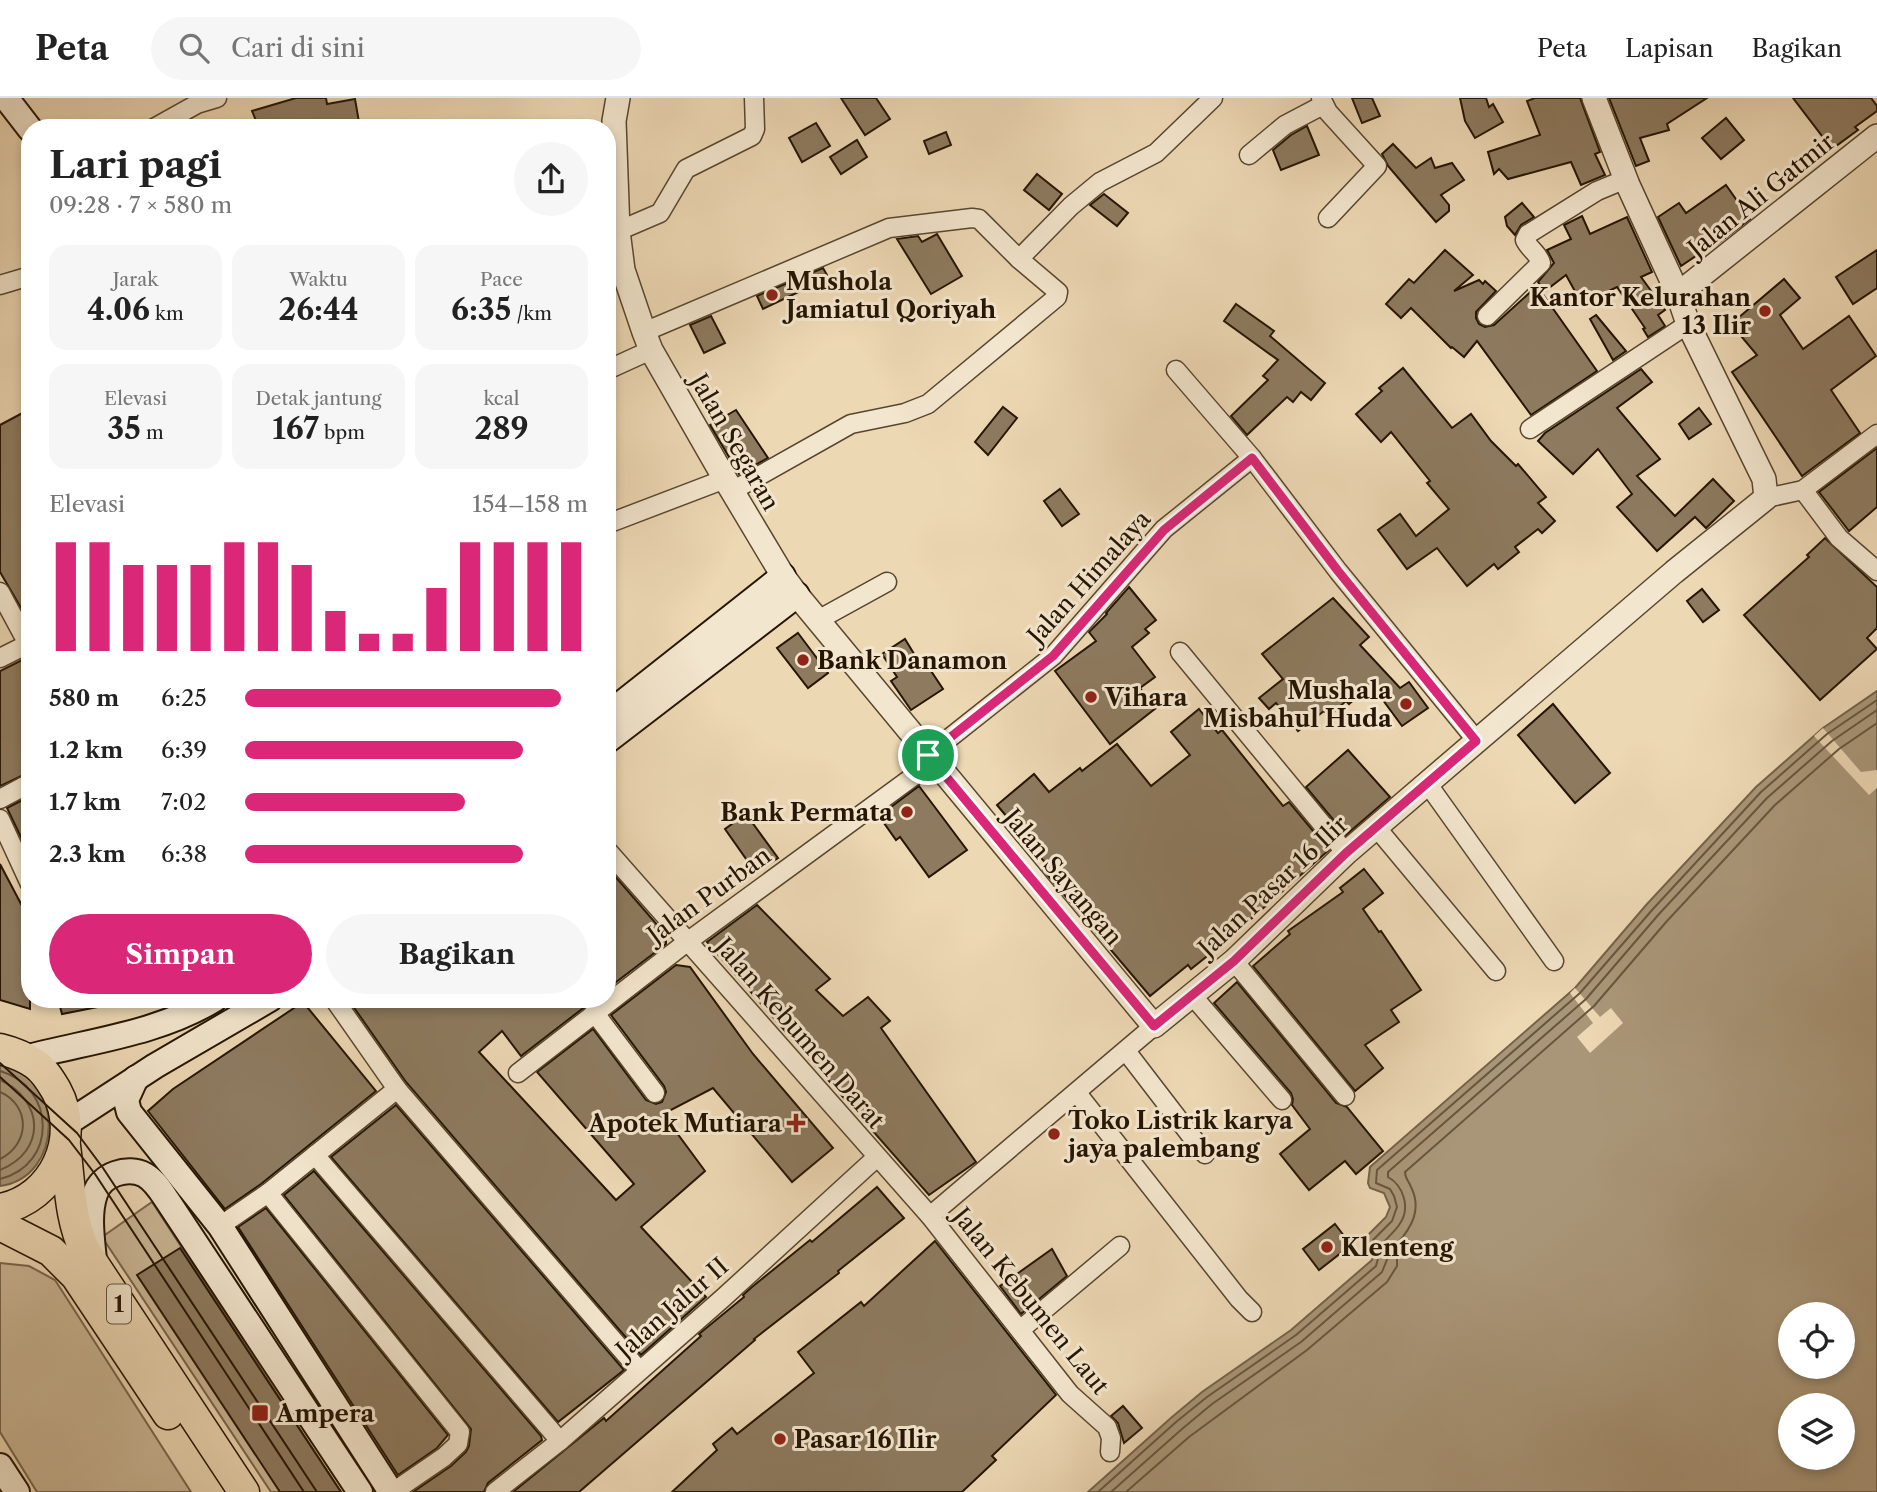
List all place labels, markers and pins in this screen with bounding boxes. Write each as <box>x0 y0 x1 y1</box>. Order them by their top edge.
place label: Mushola Jamiatul Qoriyah <box>782 267 997 324</box>
place label: Kantor Kelurahan 13 Ilir <box>1530 283 1752 340</box>
marker: Mushola Jamiatul Qoriyah <box>764 287 780 303</box>
marker: Kantor Kelurahan 13 Ilir <box>1757 303 1773 319</box>
place label: Bank Danamon <box>817 646 1008 675</box>
marker: Bank Danamon <box>795 652 811 668</box>
place label: Mushala Misbahul Huda <box>1203 676 1393 733</box>
place label: Vihara <box>1104 683 1189 712</box>
marker: Vihara <box>1083 689 1099 705</box>
marker: Mushala Misbahul Huda <box>1398 696 1414 712</box>
pin <box>898 725 958 785</box>
place label: Bank Permata <box>720 798 894 827</box>
marker: Bank Permata <box>899 804 915 820</box>
place label: Toko Listrik karya jaya palembang <box>1063 1106 1294 1163</box>
place label: Apotek Mutiara <box>587 1109 783 1138</box>
marker: Apotek Mutiara <box>788 1115 804 1131</box>
marker: Toko Listrik karya jaya palembang <box>1046 1126 1062 1142</box>
place label: Klenteng <box>1341 1233 1455 1262</box>
marker: Klenteng <box>1319 1239 1335 1255</box>
place label: Ampera <box>275 1399 375 1428</box>
marker: Ampera <box>250 1403 270 1423</box>
place label: Pasar 16 Ilir <box>794 1425 937 1454</box>
marker: Pasar 16 Ilir <box>772 1431 788 1447</box>

